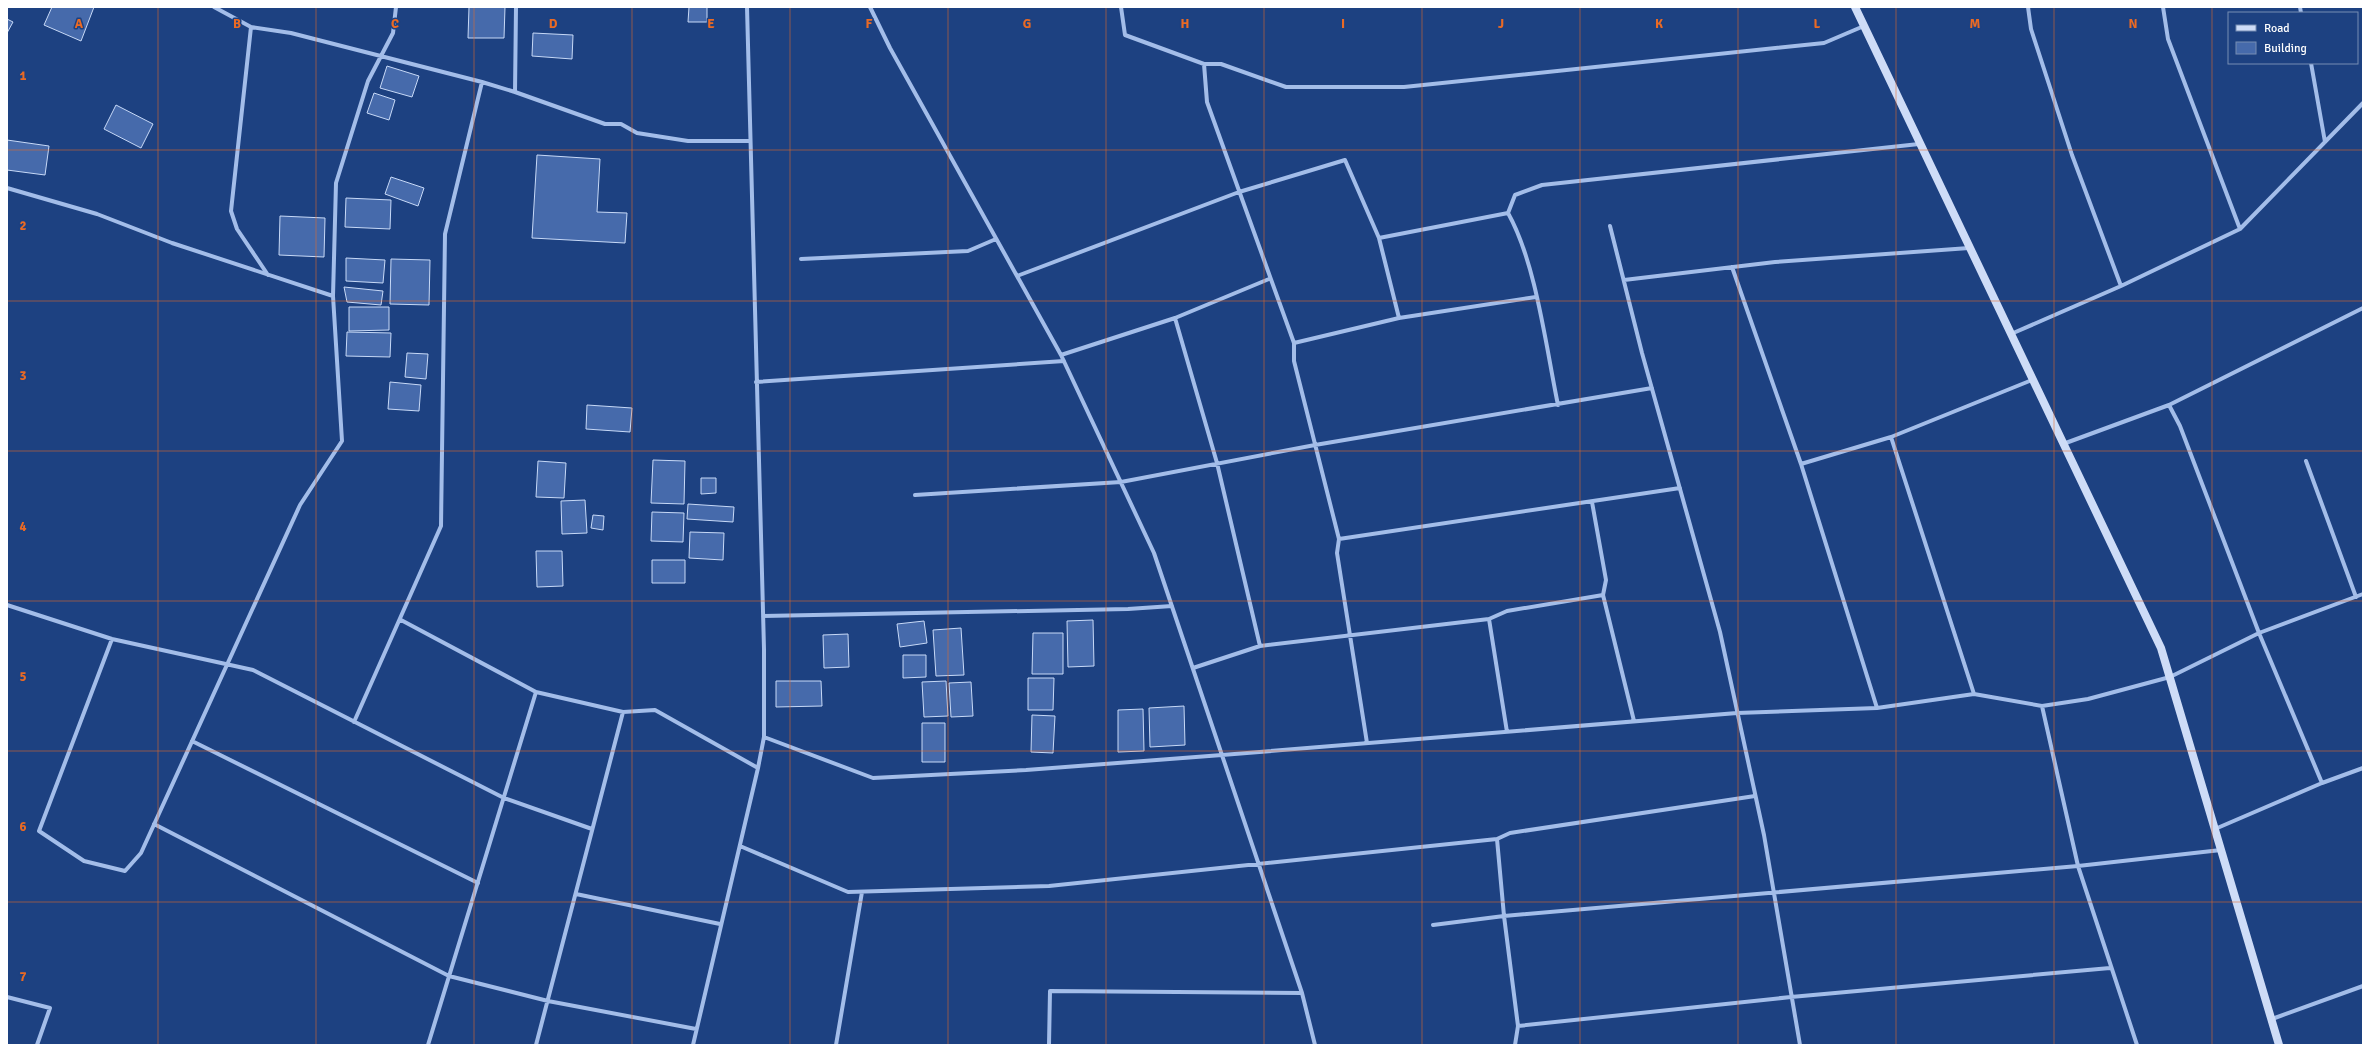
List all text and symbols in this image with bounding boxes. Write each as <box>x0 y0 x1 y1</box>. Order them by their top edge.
legend <box>2228 12 2358 64</box>
text: A <box>75 16 84 32</box>
text: B <box>233 16 241 32</box>
text: C <box>391 16 399 32</box>
text: D <box>549 16 558 32</box>
text: E <box>707 16 715 32</box>
text: F <box>866 16 873 32</box>
text: G <box>1023 16 1031 32</box>
text: H <box>1181 16 1189 32</box>
text: I <box>1341 16 1345 32</box>
text: J <box>1498 16 1504 32</box>
text: K <box>1655 16 1663 32</box>
text: L <box>1814 16 1821 32</box>
text: M <box>1970 16 1981 32</box>
text: N <box>2128 16 2138 32</box>
text: Road <box>2264 21 2290 36</box>
text: Building <box>2264 41 2307 56</box>
text: 1 <box>19 68 27 84</box>
text: 2 <box>19 218 27 234</box>
text: 3 <box>19 368 27 384</box>
text: 4 <box>19 519 27 535</box>
text: 5 <box>19 669 27 685</box>
text: 6 <box>19 819 27 835</box>
text: 7 <box>19 969 27 985</box>

